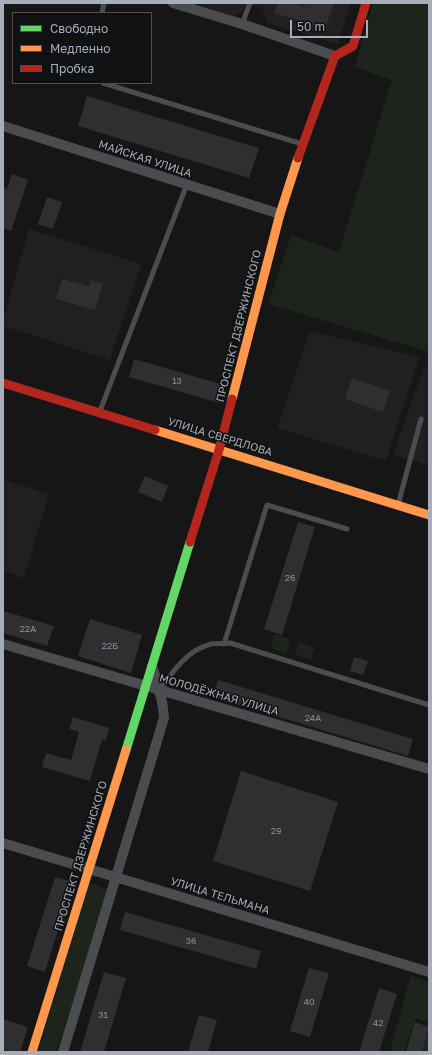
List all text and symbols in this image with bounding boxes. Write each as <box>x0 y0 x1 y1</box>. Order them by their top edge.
legend <box>12 12 152 84</box>
scale bar <box>292 12 370 38</box>
text: 50 m <box>297 19 325 34</box>
text: Свободно <box>50 21 108 36</box>
text: Медленно <box>50 41 110 56</box>
text: Пробка <box>50 61 94 76</box>
street label: МАЙСКАЯ УЛИЦА <box>97 138 193 180</box>
street label: ПРОСПЕКТ ДЗЕРЖИНСКОГО <box>214 249 264 403</box>
house number: 13 <box>172 376 182 386</box>
street label: УЛИЦА СВЕРДЛОВА <box>166 415 274 459</box>
house number: 26 <box>285 573 295 583</box>
house number: 22А <box>20 624 36 634</box>
house number: 22Б <box>102 641 118 651</box>
street label: МОЛОДЁЖНАЯ УЛИЦА <box>158 672 280 718</box>
house number: 24А <box>305 713 321 723</box>
street label: ПРОСПЕКТ ДЗЕРЖИНСКОГО <box>52 779 110 933</box>
house number: 29 <box>271 826 281 836</box>
street label: УЛИЦА ТЕЛЬМАНА <box>169 875 271 917</box>
house number: 36 <box>186 936 196 946</box>
house number: 40 <box>303 997 315 1007</box>
house number: 31 <box>98 1010 108 1020</box>
house number: 42 <box>373 1018 383 1028</box>

